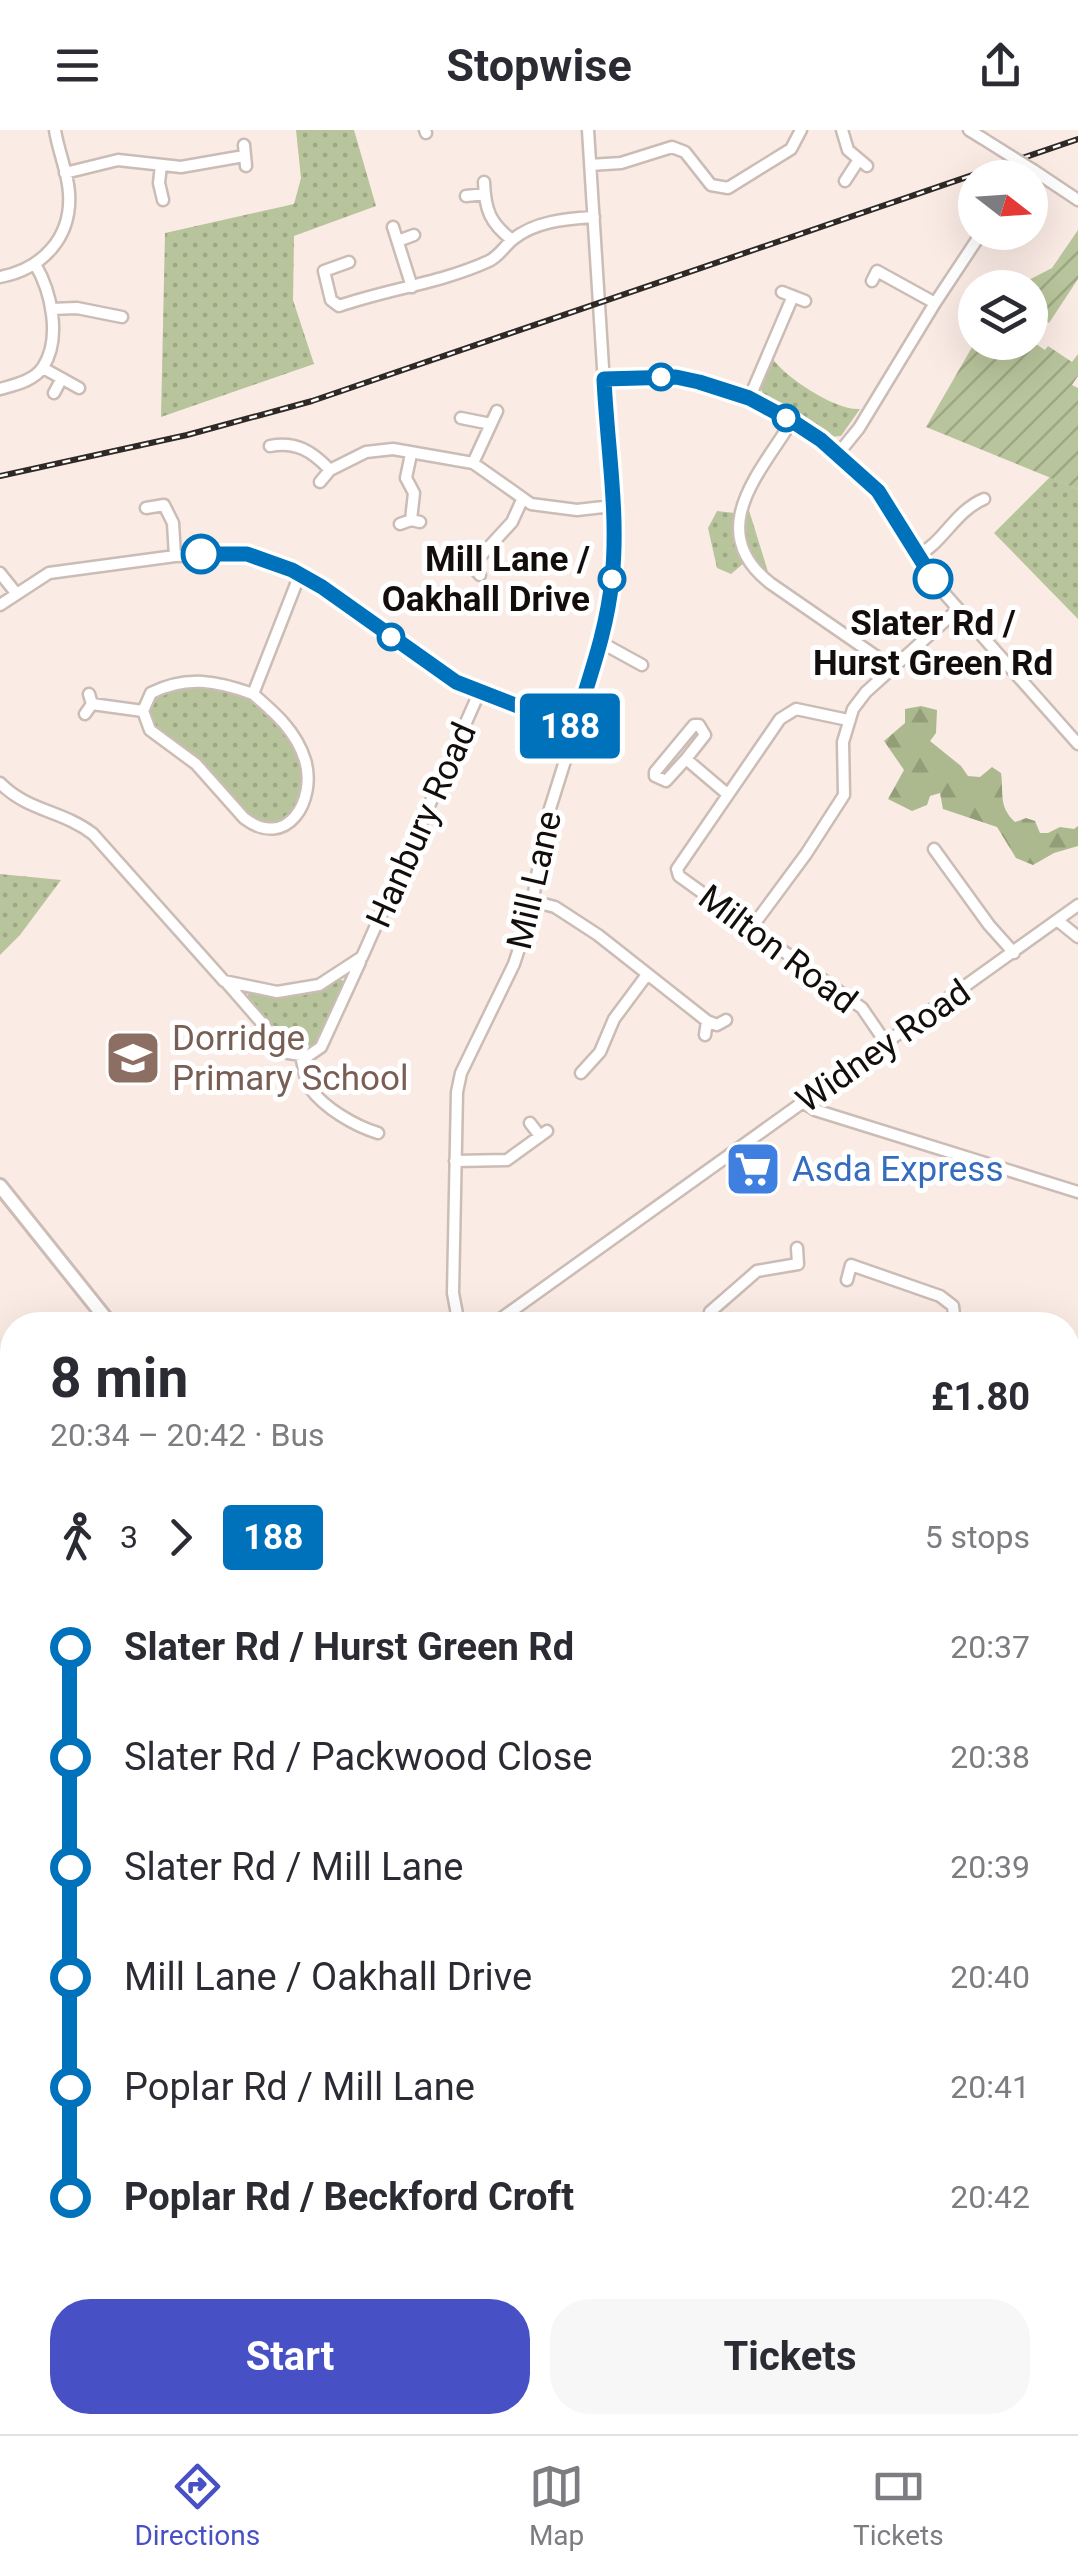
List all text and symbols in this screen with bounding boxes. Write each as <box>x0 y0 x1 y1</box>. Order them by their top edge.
icon: menu <box>50 38 105 93</box>
icon: share <box>973 38 1028 93</box>
text: Stopwise <box>446 39 632 92</box>
north arrow <box>958 160 1048 250</box>
map controls <box>958 160 1048 360</box>
button: layers <box>958 270 1048 360</box>
unlabelled marker <box>648 364 674 390</box>
unlabelled marker <box>773 405 799 431</box>
unlabelled marker <box>182 535 220 573</box>
place label: Mill Lane / Oakhall Drive <box>382 539 590 620</box>
marker: Slater Rd / Hurst Green Rd <box>914 560 952 598</box>
marker: Mill Lane / Oakhall Drive <box>599 566 625 592</box>
place label: Slater Rd / Hurst Green Rd <box>813 603 1053 684</box>
unlabelled marker <box>378 624 404 650</box>
line badge: 188 <box>512 694 628 758</box>
text: 188 <box>540 706 600 747</box>
street label: Hanbury Road <box>358 716 485 934</box>
street label: Mill Lane <box>499 807 570 953</box>
street label: Milton Road <box>691 877 865 1022</box>
street label: Widney Road <box>789 972 978 1121</box>
place label: Dorridge Primary School <box>172 1018 408 1099</box>
school or university icon: Dorridge Primary School <box>103 1028 163 1088</box>
supermarket icon: Asda Express <box>723 1139 783 1199</box>
place label: Asda Express <box>792 1149 1004 1190</box>
text: 8 min <box>50 1346 188 1410</box>
text: £1.80 <box>931 1375 1030 1419</box>
text: 20:34 – 20:42 · Bus <box>50 1416 325 1454</box>
icon: walk <box>50 1510 105 1565</box>
icon: forward <box>153 1510 208 1565</box>
text: 188 <box>243 1517 303 1558</box>
text: 3 <box>120 1518 138 1556</box>
text: 5 stops <box>925 1518 1030 1556</box>
text: Slater Rd / Hurst Green Rd <box>124 1625 574 1669</box>
text: 20:37 <box>950 1628 1030 1666</box>
text: Slater Rd / Packwood Close <box>124 1735 593 1779</box>
text: 20:38 <box>950 1738 1030 1776</box>
text: Slater Rd / Mill Lane <box>124 1845 463 1889</box>
text: 20:39 <box>950 1848 1030 1886</box>
text: Mill Lane / Oakhall Drive <box>124 1955 532 1999</box>
text: 20:40 <box>950 1958 1030 1996</box>
text: Poplar Rd / Mill Lane <box>124 2065 475 2109</box>
text: 20:41 <box>950 2068 1030 2106</box>
text: Poplar Rd / Beckford Croft <box>124 2175 574 2219</box>
text: 20:42 <box>950 2178 1030 2216</box>
button: Start <box>50 2299 530 2414</box>
button: Tickets <box>550 2299 1030 2414</box>
tab: Directions <box>134 2459 260 2552</box>
tab: Map <box>529 2459 584 2552</box>
tab: Tickets <box>853 2459 944 2552</box>

